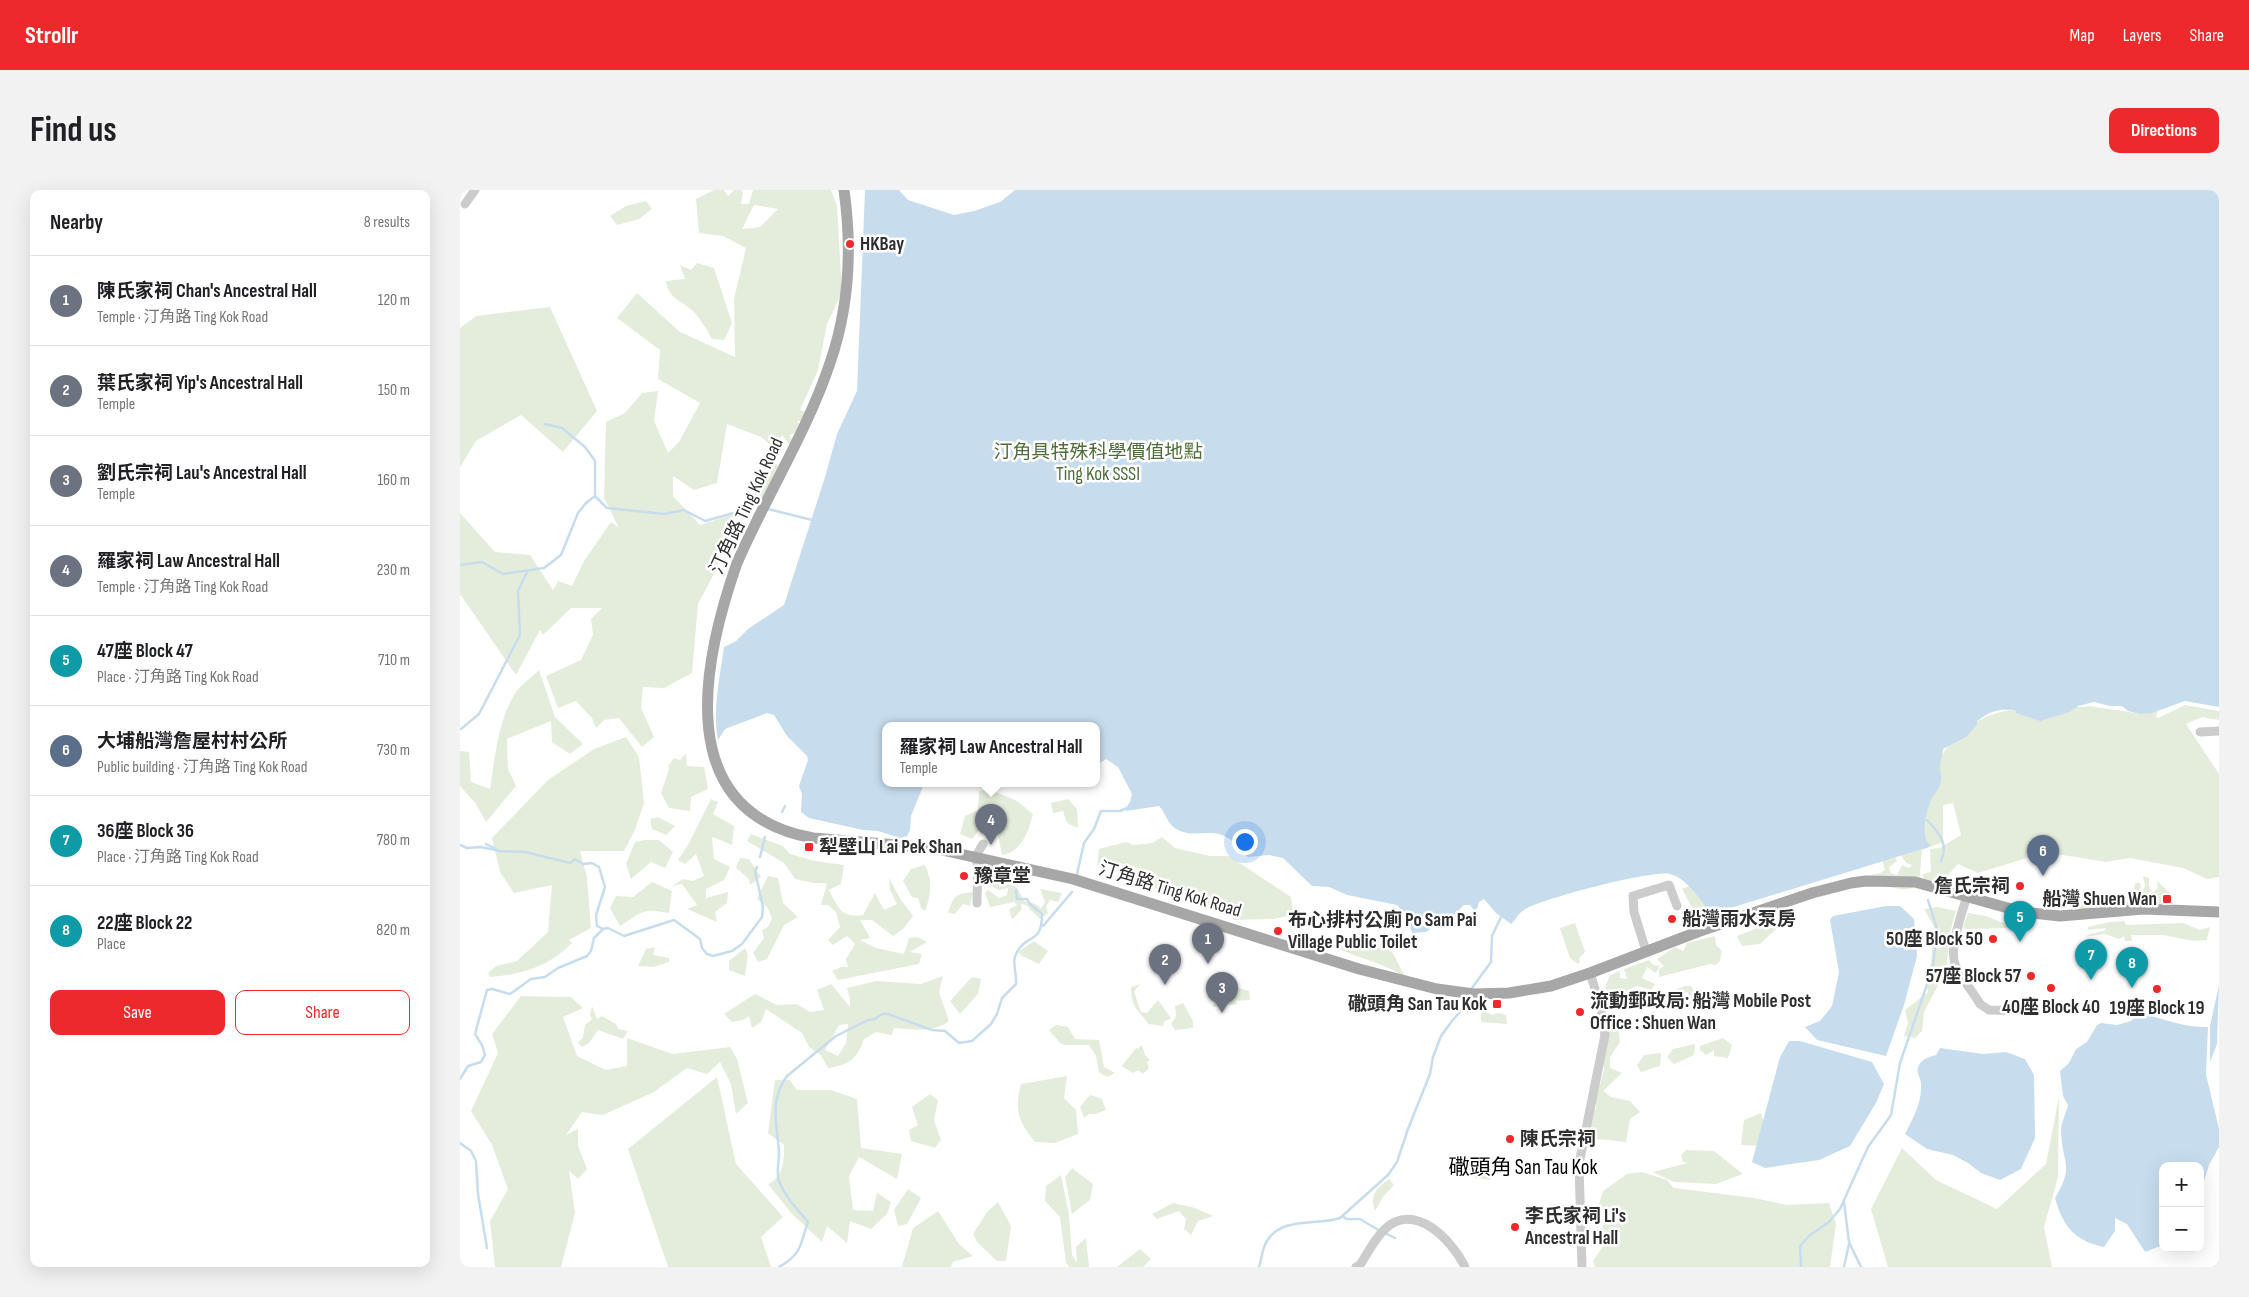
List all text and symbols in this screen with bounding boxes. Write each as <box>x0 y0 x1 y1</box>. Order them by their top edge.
text: Strollr <box>25 21 79 50</box>
text: Map <box>2070 25 2095 46</box>
text: Layers <box>2123 25 2162 46</box>
text: Share <box>2190 25 2224 46</box>
button: Directions <box>2109 108 2219 153</box>
text: Find us <box>30 109 117 152</box>
text: Nearby <box>50 210 103 235</box>
text: 8 results <box>364 213 410 232</box>
place label: HKBay <box>860 233 904 256</box>
marker: HKBay <box>844 238 856 250</box>
text: 陳氏家祠 Chan's Ancestral Hall <box>97 280 317 303</box>
text: 1 <box>63 291 69 310</box>
text: 120 m <box>378 291 410 310</box>
text: Temple · 汀角路 Ting Kok Road <box>97 308 268 327</box>
text: 葉氏家祠 Yip's Ancestral Hall <box>97 372 303 395</box>
text: 2 <box>62 381 70 400</box>
text: 150 m <box>378 381 410 400</box>
text: Temple <box>97 395 135 414</box>
street label: 汀角路 Ting Kok Road <box>705 434 789 578</box>
park label: 汀角具特殊科學價值地點 Ting Kok SSSI <box>993 441 1203 486</box>
text: 劉氏宗祠 Lau's Ancestral Hall <box>97 462 307 485</box>
text: 3 <box>62 471 70 490</box>
text: 160 m <box>377 471 410 490</box>
text: Temple <box>97 485 135 504</box>
text: 羅家祠 Law Ancestral Hall <box>97 550 280 573</box>
text: 4 <box>62 561 70 580</box>
text: 230 m <box>377 561 410 580</box>
text: Temple · 汀角路 Ting Kok Road <box>97 578 268 597</box>
text: 47座 Block 47 <box>97 640 193 663</box>
text: 5 <box>62 651 70 670</box>
text: 710 m <box>378 651 410 670</box>
text: Place · 汀角路 Ting Kok Road <box>97 668 259 687</box>
popup <box>882 722 1100 787</box>
text: 大埔船灣詹屋村村公所 <box>97 730 287 753</box>
text: 羅家祠 Law Ancestral Hall <box>900 736 1082 759</box>
text: 6 <box>62 741 70 760</box>
text: 730 m <box>377 741 410 760</box>
text: Public building · 汀角路 Ting Kok Road <box>97 758 307 777</box>
text: Temple <box>900 759 938 778</box>
pin: 4 <box>975 804 1007 845</box>
text: 36座 Block 36 <box>97 820 194 843</box>
your location <box>1232 829 1258 855</box>
text: 7 <box>63 831 69 850</box>
text: 780 m <box>377 831 410 850</box>
pin: 6 <box>2027 835 2059 876</box>
place label: 犁壁山 Lai Pek Shan <box>819 836 962 859</box>
marker: 犁壁山 Lai Pek Shan <box>803 841 815 853</box>
text: Place · 汀角路 Ting Kok Road <box>97 848 259 867</box>
street label: 汀角路 Ting Kok Road <box>1096 857 1244 923</box>
place label: 豫章堂 <box>974 865 1031 888</box>
marker: 豫章堂 <box>958 870 970 882</box>
place label: 詹氏宗祠 <box>1934 875 2010 898</box>
marker: 詹氏宗祠 <box>2014 880 2026 892</box>
place label: 船灣 Shuen Wan <box>2042 888 2157 911</box>
marker: 船灣 Shuen Wan <box>2161 893 2173 905</box>
pin: 5 <box>2004 901 2036 942</box>
place label: 船灣雨水泵房 <box>1682 908 1796 931</box>
place label: 布心排村公廁 Po Sam Pai Village Public Toilet <box>1288 909 1477 954</box>
text: 22座 Block 22 <box>97 912 192 935</box>
marker: 船灣雨水泵房 <box>1666 913 1678 925</box>
text: 8 <box>62 921 70 940</box>
text: 820 m <box>376 921 410 940</box>
pin: 1 <box>1192 923 1224 964</box>
marker: 布心排村公廁 Po Sam Pai Village Public Toilet <box>1272 925 1284 937</box>
place label: 50座 Block 50 <box>1886 928 1983 951</box>
marker: 50座 Block 50 <box>1987 933 1999 945</box>
text: Place <box>97 935 126 954</box>
pin: 7 <box>2075 939 2107 980</box>
pin: 2 <box>1149 944 1181 985</box>
pin: 8 <box>2116 947 2148 988</box>
place label: 57座 Block 57 <box>1926 965 2022 988</box>
marker: 57座 Block 57 <box>2025 970 2037 982</box>
pin: 3 <box>1206 972 1238 1013</box>
marker: 40座 Block 40 <box>2045 982 2057 994</box>
marker: 19座 Block 19 <box>2151 983 2163 995</box>
button: Save <box>50 990 225 1035</box>
button: Share <box>235 990 410 1035</box>
place label: 流動郵政局: 船灣 Mobile Post Office : Shuen Wan <box>1590 990 1811 1035</box>
place label: 䃟頭角 San Tau Kok <box>1348 993 1487 1016</box>
place label: 40座 Block 40 <box>2002 996 2100 1019</box>
place label: 19座 Block 19 <box>2109 997 2205 1020</box>
marker: 䃟頭角 San Tau Kok <box>1491 998 1503 1010</box>
marker: 流動郵政局: 船灣 Mobile Post Office : Shuen Wan <box>1574 1006 1586 1018</box>
place label: 陳氏宗祠 <box>1520 1128 1596 1151</box>
marker: 陳氏宗祠 <box>1504 1133 1516 1145</box>
district label: 䃟頭角 San Tau Kok <box>1449 1155 1597 1180</box>
map controls <box>2159 1162 2204 1252</box>
button: + <box>2159 1162 2204 1207</box>
place label: 李氏家祠 Li's Ancestral Hall <box>1524 1205 1626 1250</box>
button: − <box>2159 1207 2204 1252</box>
marker: 李氏家祠 Li's Ancestral Hall <box>1509 1221 1521 1233</box>

